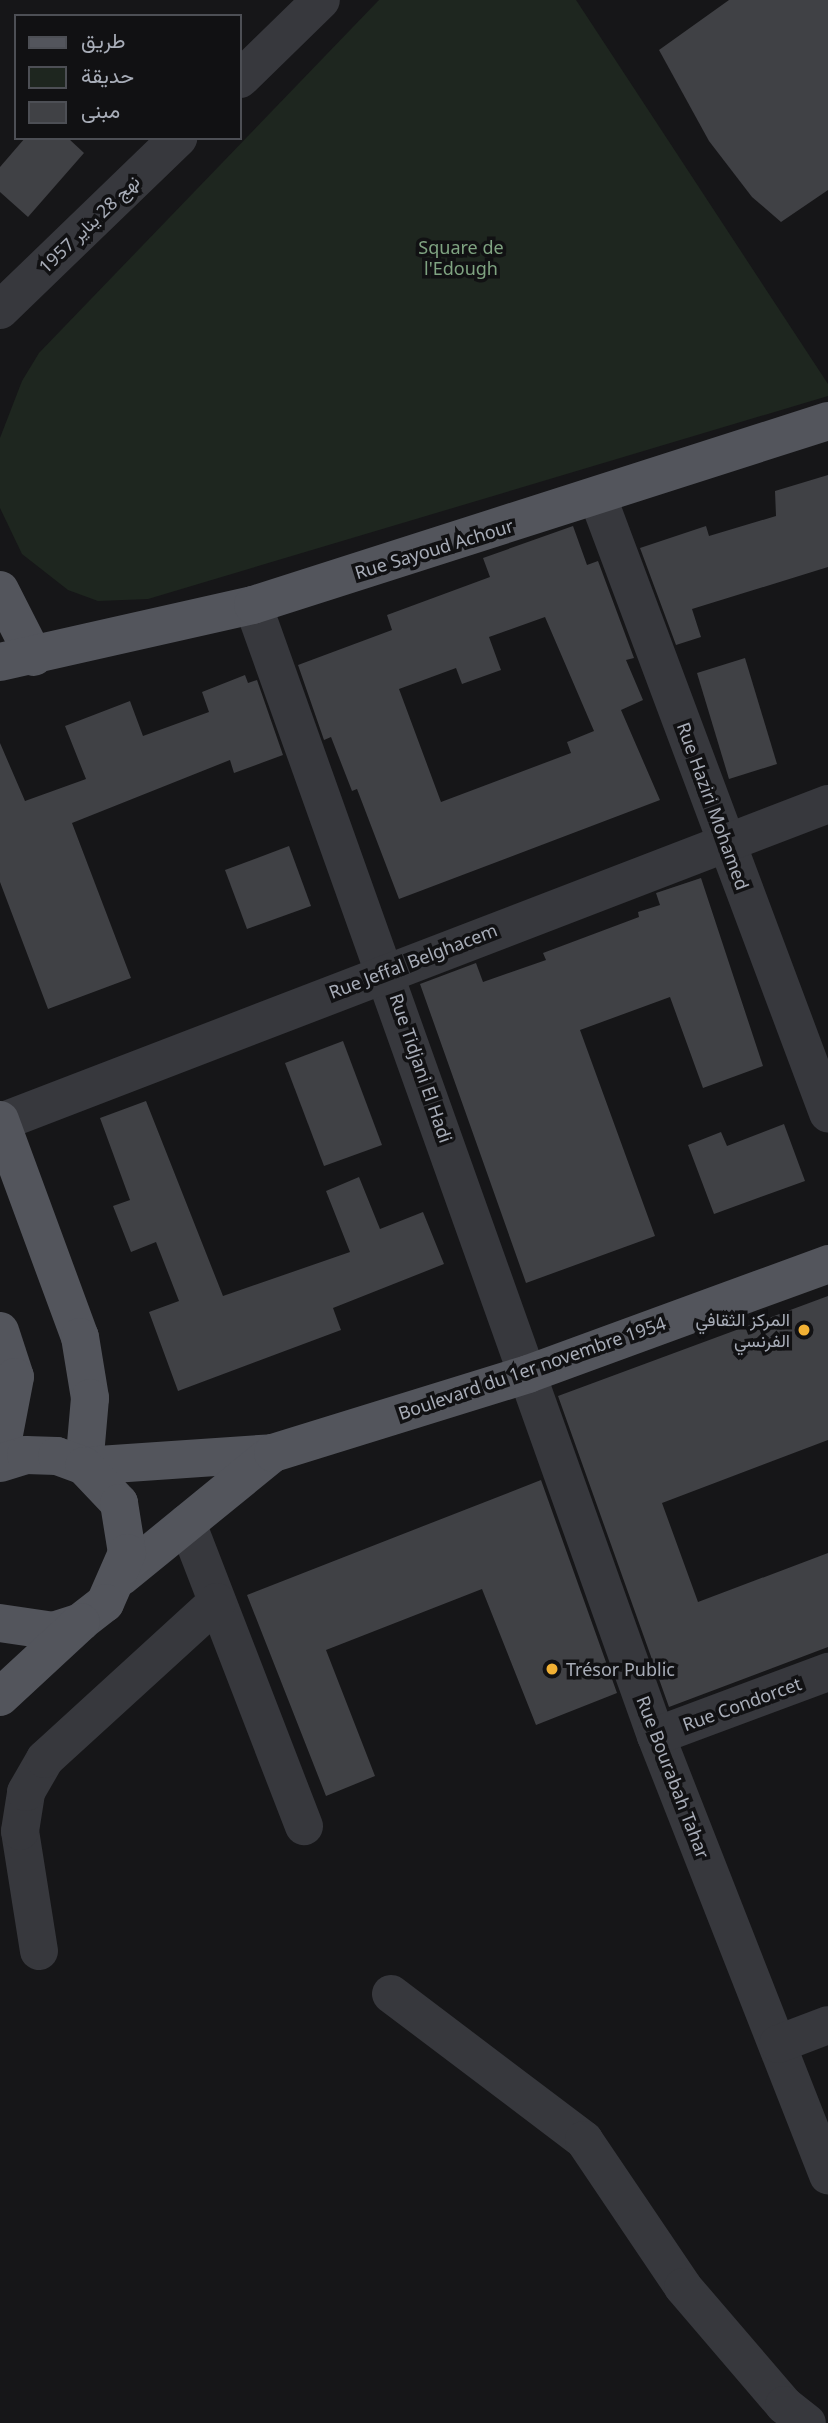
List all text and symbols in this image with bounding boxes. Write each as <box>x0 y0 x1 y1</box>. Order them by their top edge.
legend <box>14 14 242 140</box>
text: طريق <box>81 26 126 54</box>
text: حديقة <box>81 61 134 89</box>
text: مبنى <box>81 96 120 124</box>
street label: نهج 28 يناير 1957 <box>34 170 144 278</box>
park label: Square de l'Edough <box>418 237 504 280</box>
street label: Rue Sayoud Achour <box>352 515 516 583</box>
street label: Rue Haziri Mohamed <box>673 719 753 893</box>
street label: Rue Jeffal Belghacem <box>326 919 500 1003</box>
street label: Rue Tidjani El Hadi <box>385 990 457 1146</box>
place label: المركز الثقافي الفرنسي <box>696 1309 790 1352</box>
street label: Boulevard du 1er novembre 1954 <box>395 1312 669 1424</box>
marker: المركز الثقافي الفرنسي <box>796 1322 812 1338</box>
place label: Trésor Public <box>566 1658 675 1680</box>
marker: Trésor Public <box>544 1661 560 1677</box>
street label: Rue Condorcet <box>680 1672 804 1736</box>
street label: Rue Bourabah Tahar <box>632 1693 714 1861</box>

